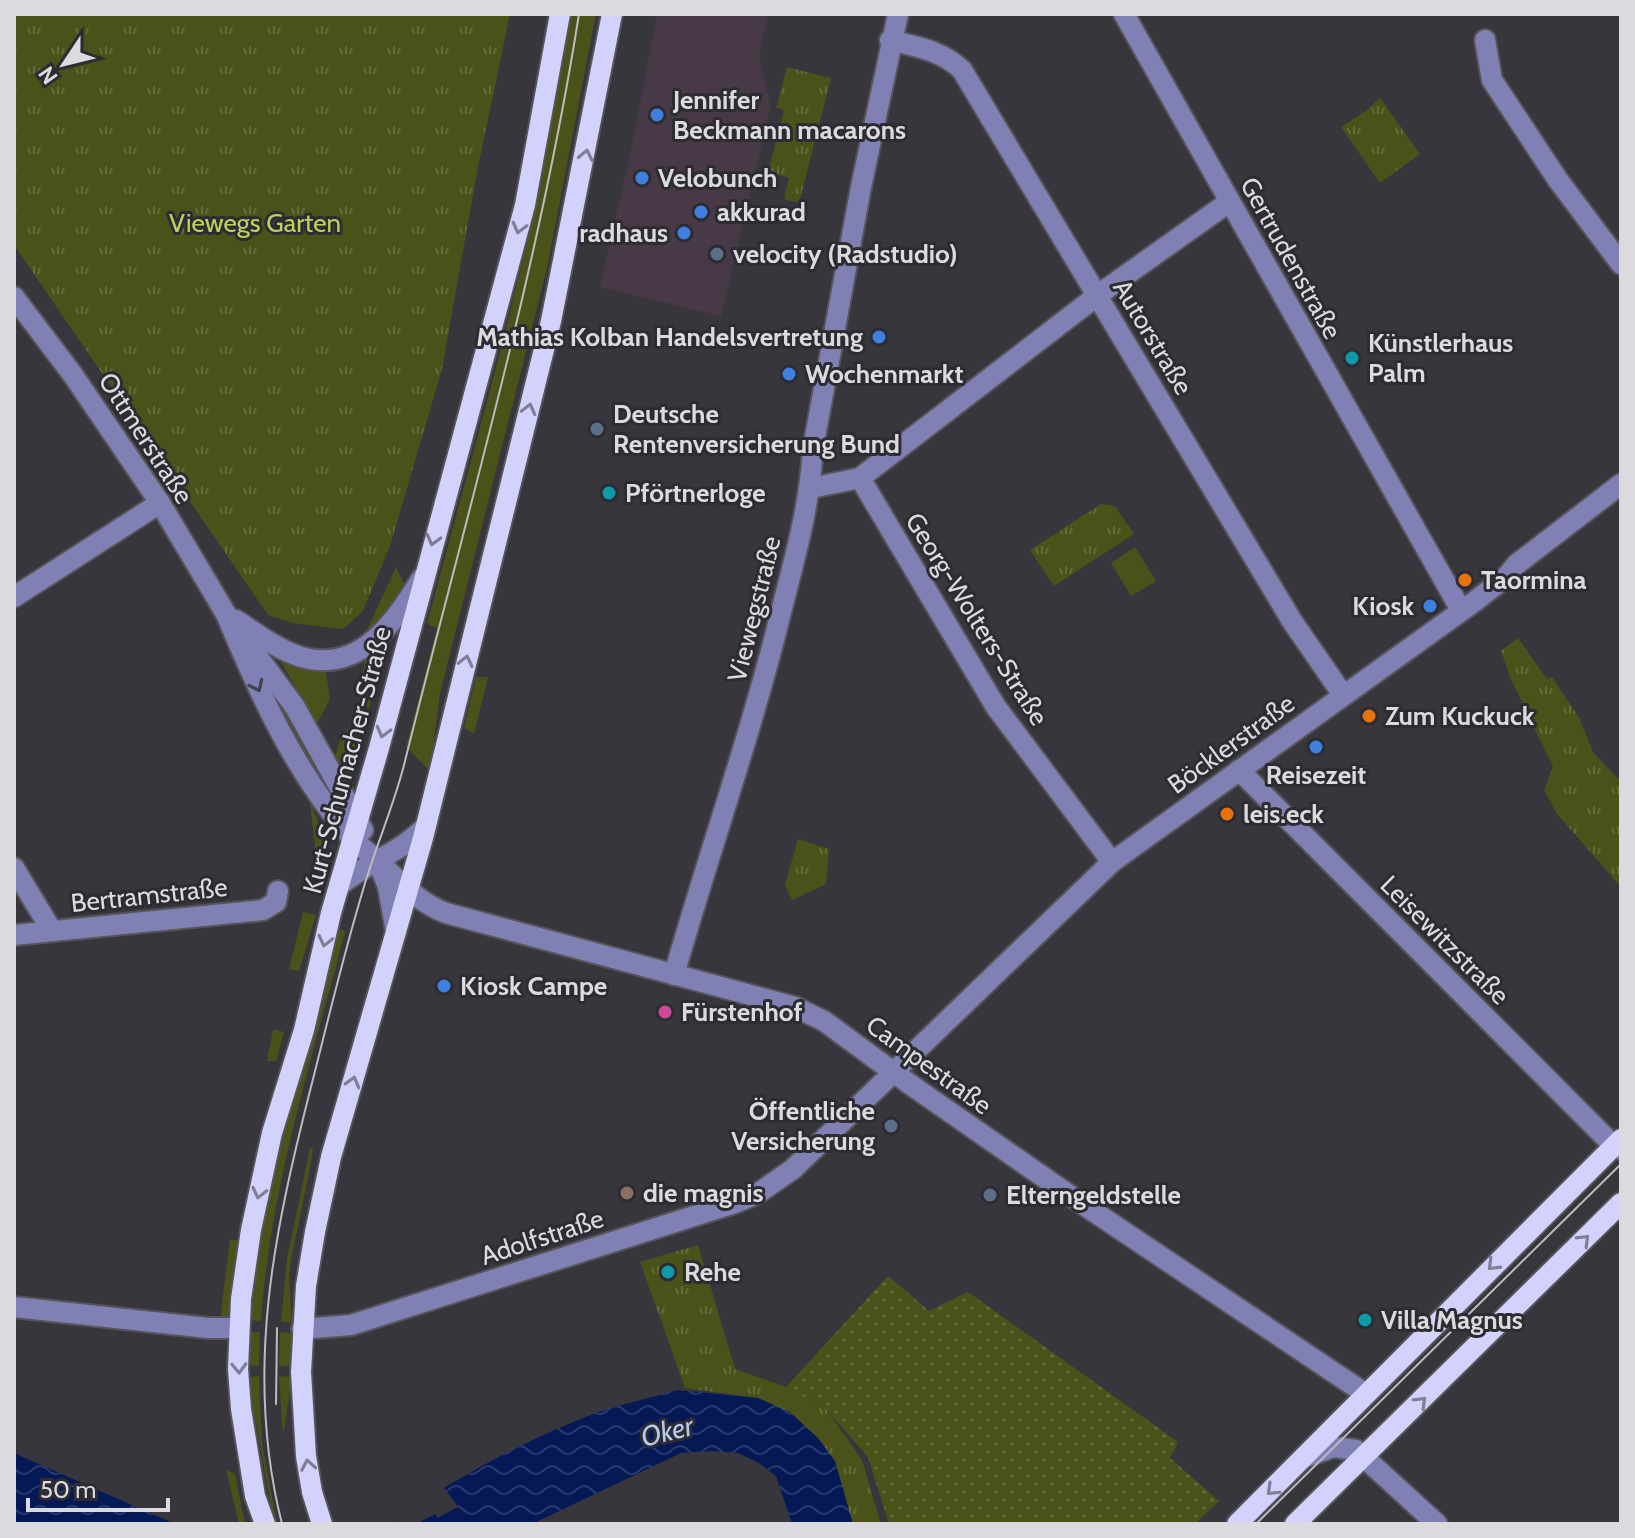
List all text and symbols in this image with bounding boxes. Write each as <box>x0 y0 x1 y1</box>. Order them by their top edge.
north arrow <box>24 24 104 104</box>
text: N <box>33 61 64 89</box>
place label: Jennifer Beckmann macarons <box>672 84 906 146</box>
marker: Jennifer Beckmann macarons <box>648 106 666 124</box>
one-way arrow <box>577 149 594 163</box>
place label: Velobunch <box>658 162 777 194</box>
marker: Velobunch <box>633 169 651 187</box>
street label: Gertrudenstraße <box>1233 172 1349 344</box>
place label: akkurad <box>717 196 806 228</box>
marker: akkurad <box>692 203 710 221</box>
park label: Viewegs Garten <box>169 207 341 239</box>
place label: radhaus <box>579 217 668 249</box>
one-way arrow <box>512 221 529 234</box>
marker: radhaus <box>675 224 693 242</box>
place label: velocity (Radstudio) <box>733 238 958 270</box>
marker: velocity (Radstudio) <box>708 245 726 263</box>
street label: Autorstraße <box>1106 274 1200 400</box>
place label: Mathias Kolban Handelsvertretung <box>476 321 863 353</box>
place label: Künstlerhaus Palm <box>1368 327 1513 389</box>
marker: Mathias Kolban Handelsvertretung <box>870 328 888 346</box>
marker: Künstlerhaus Palm <box>1343 349 1361 367</box>
place label: Wochenmarkt <box>805 358 963 390</box>
marker: Wochenmarkt <box>780 365 798 383</box>
street label: Ottmerstraße <box>92 366 200 510</box>
place label: Deutsche Rentenversicherung Bund <box>613 398 900 460</box>
one-way arrow <box>520 403 537 416</box>
marker: Deutsche Rentenversicherung Bund <box>588 420 606 438</box>
place label: Pförtnerloge <box>625 477 766 509</box>
marker: Pförtnerloge <box>600 484 618 502</box>
street label: Georg-Wolters-Straße <box>899 507 1055 731</box>
one-way arrow <box>426 532 443 546</box>
street label: Viewegstraße <box>720 533 788 685</box>
place label: Taormina <box>1481 564 1587 596</box>
marker: Taormina <box>1456 571 1474 589</box>
place label: Kiosk <box>1352 590 1414 622</box>
marker: Kiosk <box>1421 597 1439 615</box>
street label: Kurt-Schumacher-Straße <box>296 623 398 897</box>
one-way arrow <box>457 655 474 669</box>
one-way arrow <box>247 678 263 692</box>
street label: Böcklerstraße <box>1161 687 1301 801</box>
place label: Zum Kuckuck <box>1385 700 1535 732</box>
marker: Zum Kuckuck <box>1360 707 1378 725</box>
one-way arrow <box>376 724 392 738</box>
marker: Reisezeit <box>1307 738 1325 756</box>
place label: Reisezeit <box>1266 759 1366 791</box>
place label: leis.eck <box>1243 798 1324 830</box>
marker: leis.eck <box>1218 805 1236 823</box>
street label: Leisewitzstraße <box>1374 869 1516 1011</box>
street label: Bertramstraße <box>69 871 229 919</box>
one-way arrow <box>317 934 334 948</box>
place label: Kiosk Campe <box>460 970 607 1002</box>
marker: Kiosk Campe <box>435 977 453 995</box>
place label: Fürstenhof <box>681 996 802 1028</box>
marker: Fürstenhof <box>656 1003 674 1021</box>
street label: Campestraße <box>860 1009 998 1121</box>
one-way arrow <box>344 1076 360 1089</box>
place label: Öffentliche Versicherung <box>731 1095 875 1157</box>
marker: Öffentliche Versicherung <box>882 1117 900 1135</box>
place label: die magnis <box>643 1177 763 1209</box>
place label: Elterngeldstelle <box>1006 1179 1181 1211</box>
marker: die magnis <box>618 1184 636 1202</box>
one-way arrow <box>251 1185 268 1199</box>
marker: Elterngeldstelle <box>981 1186 999 1204</box>
street label: Adolfstraße <box>476 1202 608 1272</box>
one-way arrow <box>1575 1235 1589 1250</box>
place label: Rehe <box>684 1256 741 1288</box>
one-way arrow <box>1488 1256 1502 1270</box>
marker: Rehe <box>659 1263 677 1281</box>
place label: Villa Magnus <box>1381 1304 1523 1336</box>
marker: Villa Magnus <box>1356 1311 1374 1329</box>
one-way arrow <box>230 1362 247 1375</box>
one-way arrow <box>1412 1396 1426 1411</box>
water label: Oker <box>637 1408 698 1454</box>
one-way arrow <box>300 1459 317 1472</box>
scale bar <box>28 1462 168 1512</box>
text: 50 m <box>40 1475 96 1504</box>
one-way arrow <box>1267 1481 1281 1495</box>

